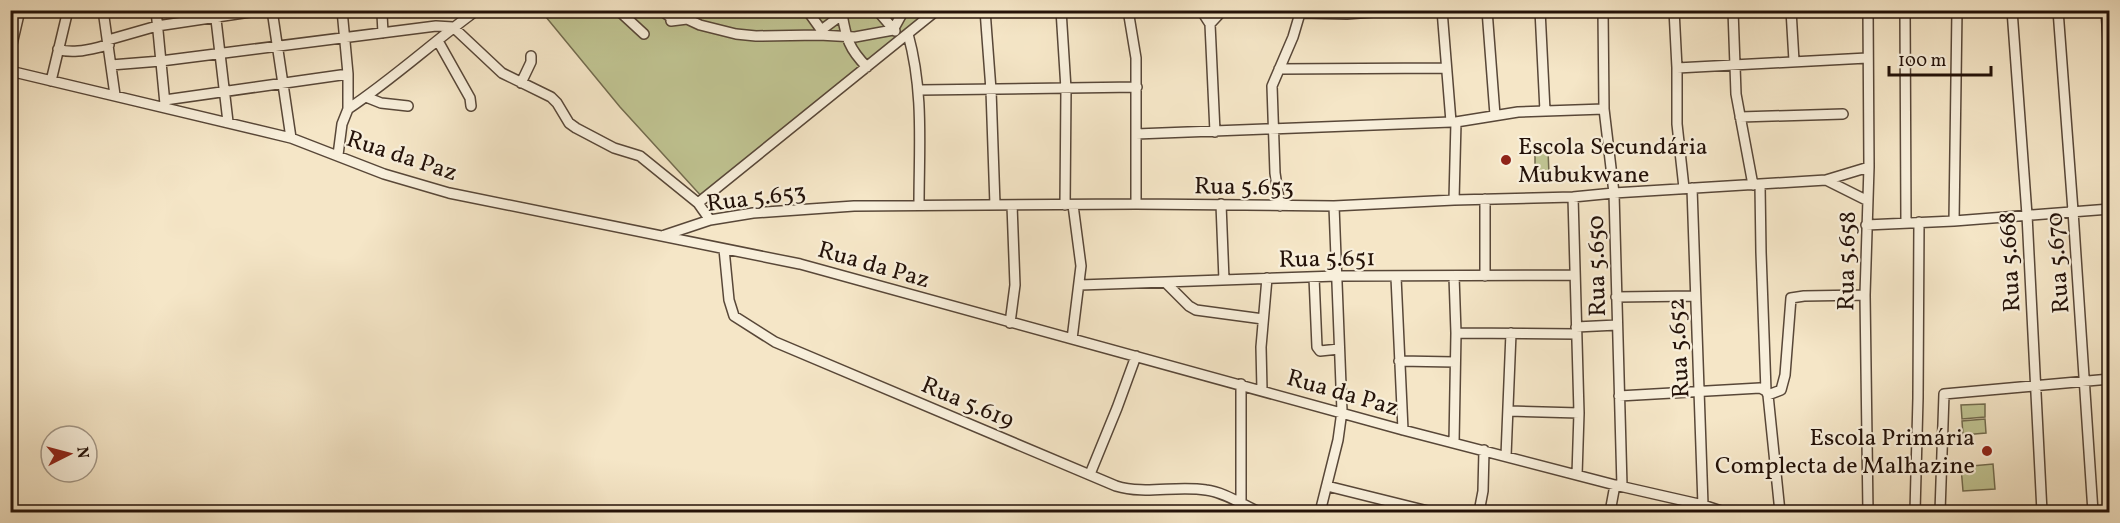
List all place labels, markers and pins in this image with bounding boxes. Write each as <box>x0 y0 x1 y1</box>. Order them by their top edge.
place label: Escola Secundária Mubukwane <box>1518 131 1708 193</box>
marker: Escola Secundária Mubukwane <box>1499 153 1513 167</box>
place label: Escola Primária Complecta de Malhazine <box>1715 422 1975 484</box>
marker: Escola Primária Complecta de Malhazine <box>1980 444 1994 458</box>

